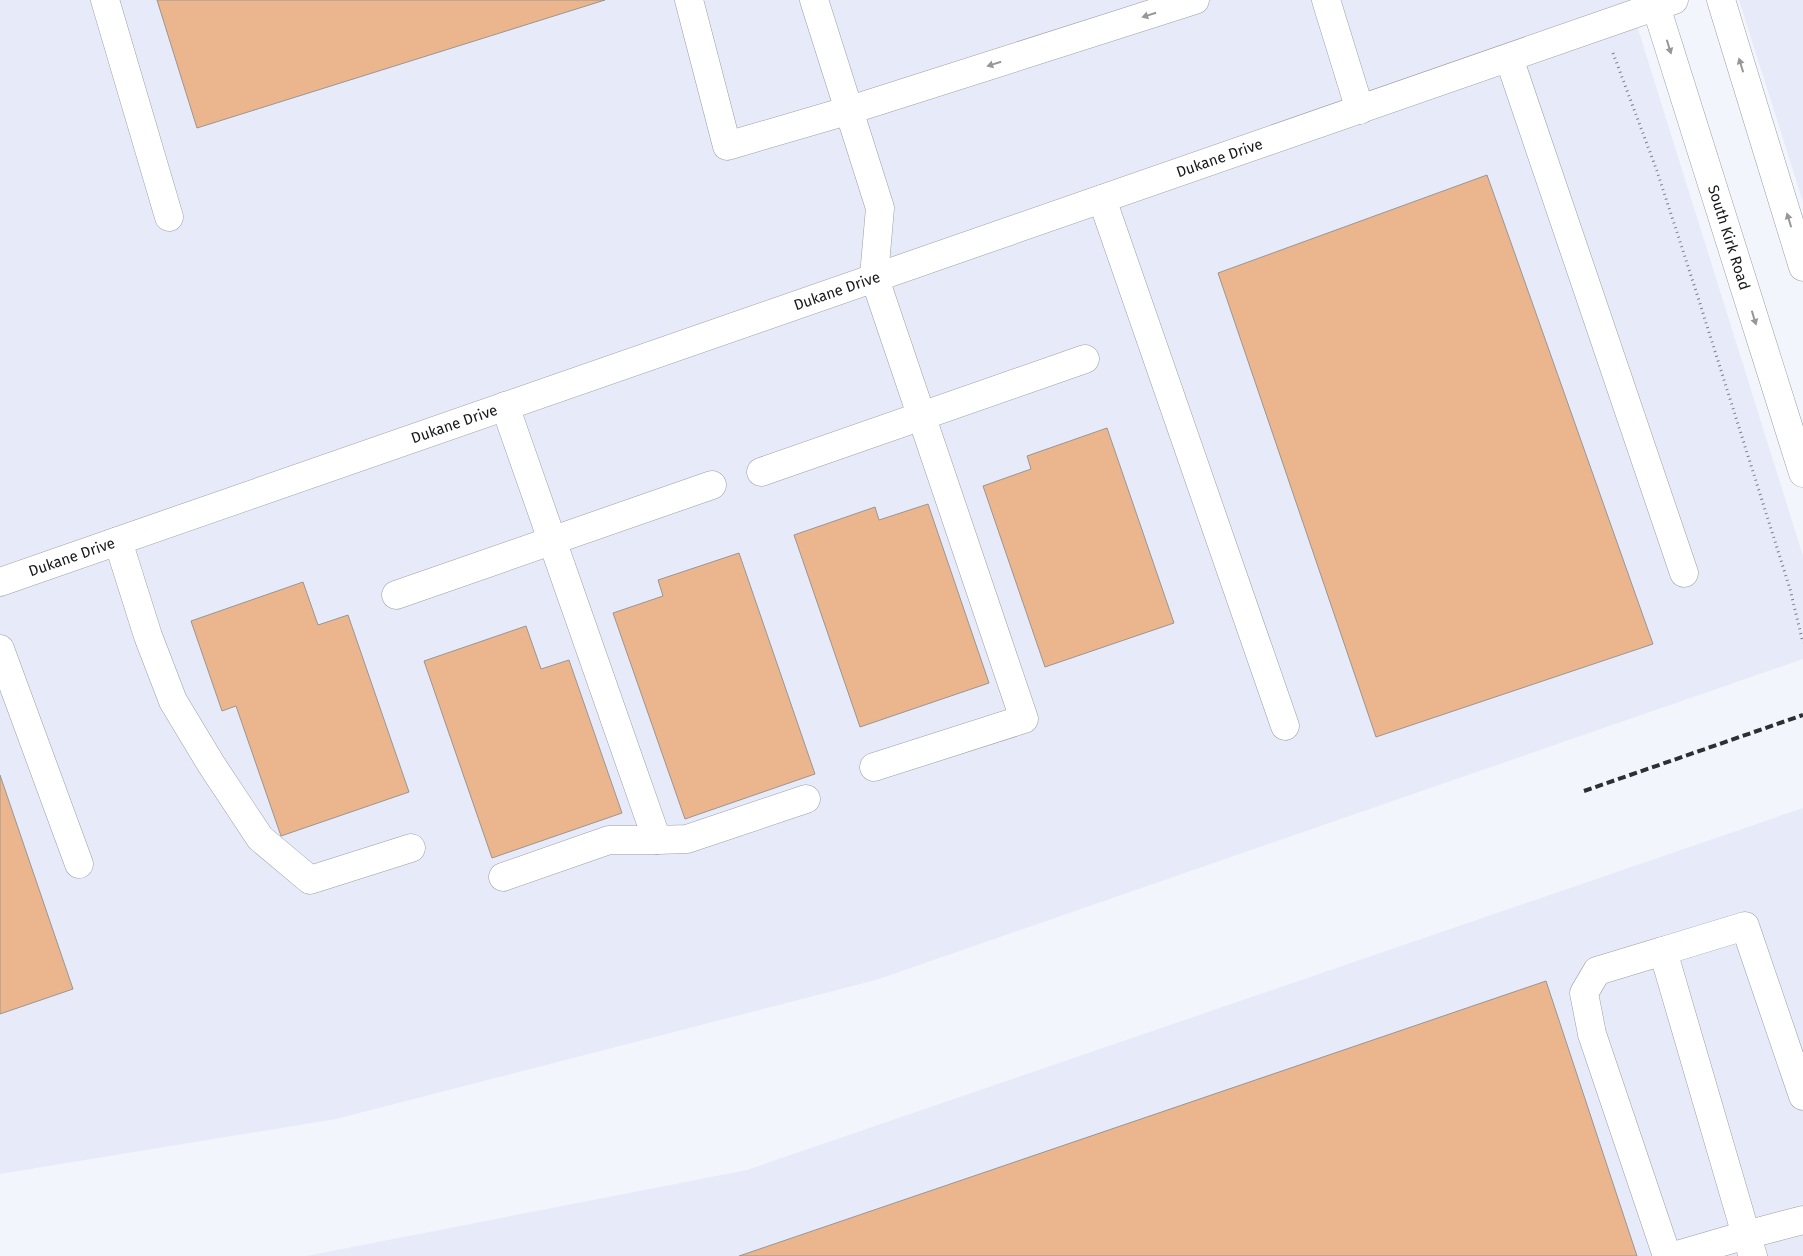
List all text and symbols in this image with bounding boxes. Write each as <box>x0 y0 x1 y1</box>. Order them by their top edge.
one-way arrow <box>1141 11 1156 19</box>
one-way arrow <box>1665 39 1673 54</box>
one-way arrow <box>1737 57 1745 72</box>
one-way arrow <box>987 61 1002 68</box>
street label: Dukane Drive <box>1174 135 1265 181</box>
street label: South Kirk Road <box>1704 183 1754 292</box>
one-way arrow <box>1784 212 1792 227</box>
street label: Dukane Drive <box>791 268 882 314</box>
one-way arrow <box>1751 311 1759 326</box>
street label: Dukane Drive <box>409 401 500 447</box>
street label: Dukane Drive <box>26 534 117 580</box>

